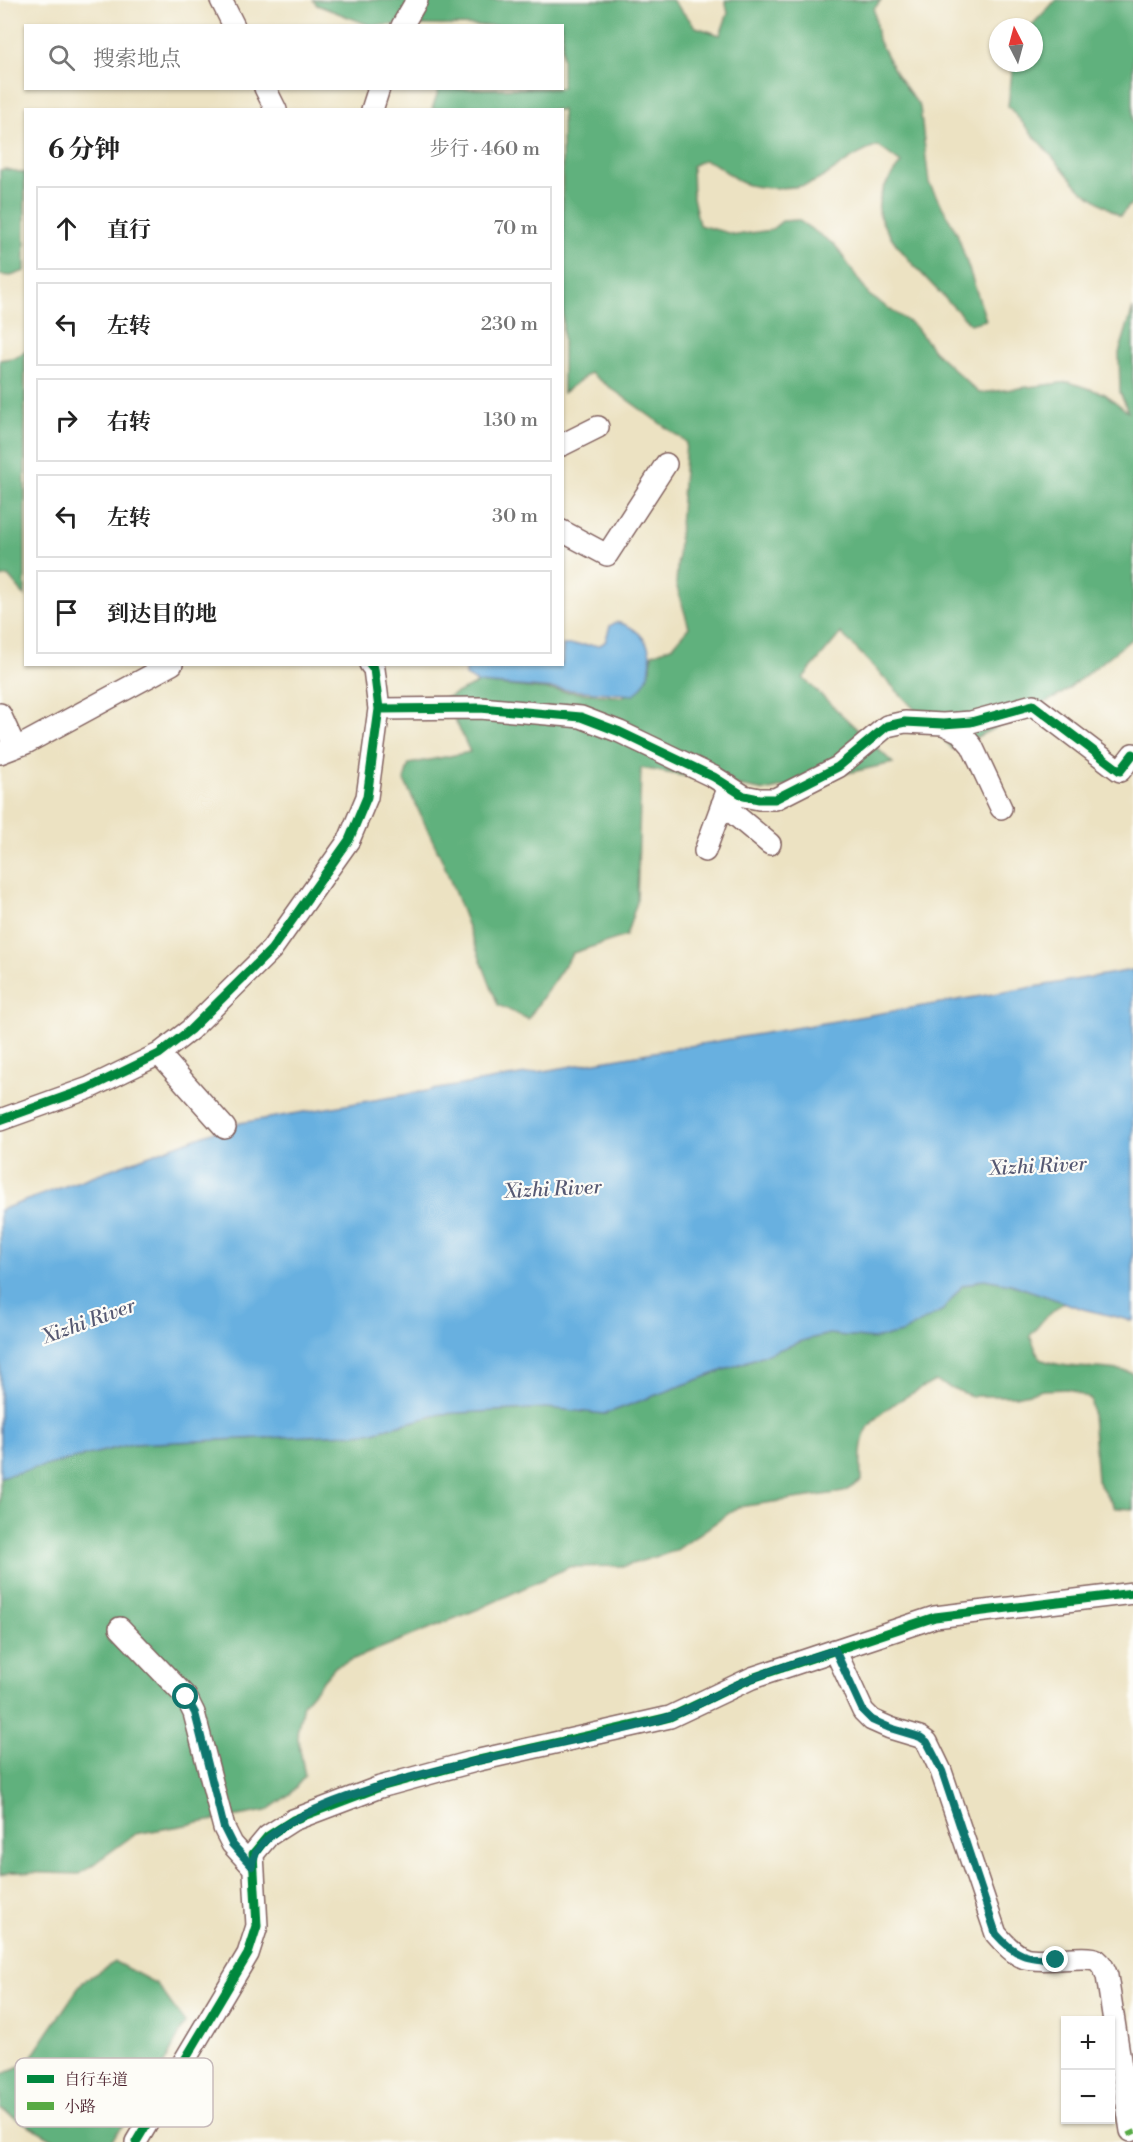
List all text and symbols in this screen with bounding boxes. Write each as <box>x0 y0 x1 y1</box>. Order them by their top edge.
north arrow <box>989 18 1043 72</box>
search box <box>24 24 564 90</box>
icon: search <box>45 41 78 74</box>
text: 搜索地点 <box>93 46 181 73</box>
text: 6 分钟 <box>48 134 121 166</box>
text: 步行 · 460 m <box>430 137 540 162</box>
icon: ahead <box>50 212 83 245</box>
text: 70 m <box>494 216 538 241</box>
text: 直行 <box>107 217 151 244</box>
icon: left <box>50 308 83 341</box>
text: 230 m <box>481 312 538 337</box>
text: 左转 <box>107 313 151 340</box>
icon: right <box>50 404 83 437</box>
text: 130 m <box>483 408 538 433</box>
text: 右转 <box>107 409 151 436</box>
icon: left <box>50 500 83 533</box>
text: 30 m <box>492 504 538 529</box>
text: 左转 <box>107 505 151 532</box>
icon: arrive <box>50 596 83 629</box>
text: 到达目的地 <box>107 601 217 628</box>
water label: Xizhi River <box>987 1152 1088 1182</box>
water label: Xizhi River <box>502 1175 603 1205</box>
water label: Xizhi River <box>37 1293 139 1351</box>
route start <box>172 1683 198 1709</box>
route end <box>1042 1946 1068 1972</box>
map controls <box>1061 2016 1115 2124</box>
button: + <box>1061 2016 1115 2070</box>
legend <box>15 2058 213 2127</box>
text: 自行车道 <box>64 2070 128 2090</box>
button: − <box>1061 2070 1115 2124</box>
text: 小路 <box>64 2097 96 2117</box>

